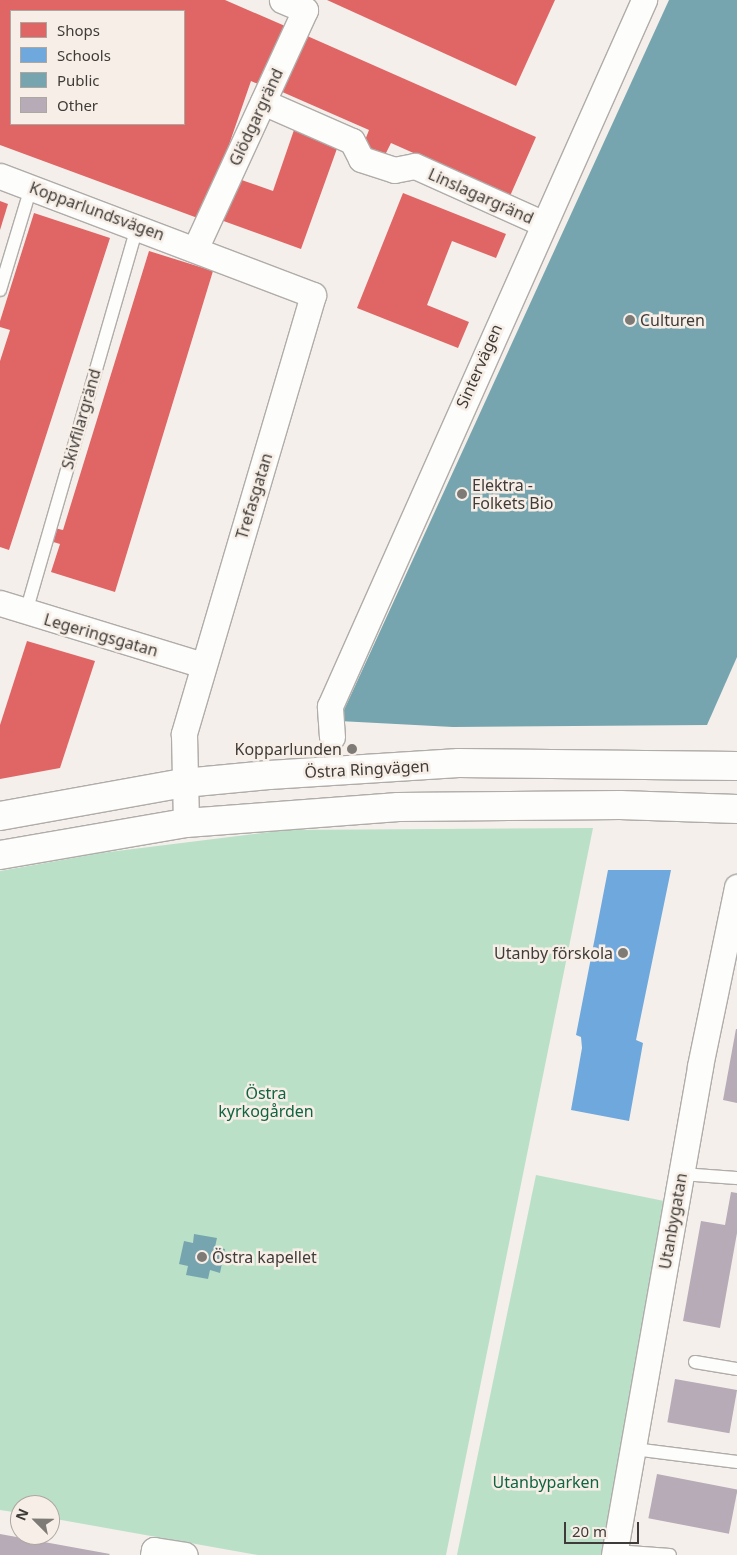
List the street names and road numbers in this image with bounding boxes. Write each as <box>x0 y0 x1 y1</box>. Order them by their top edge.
street label: Glödgargränd <box>225 65 287 169</box>
street label: Linslagargränd <box>425 164 537 228</box>
street label: Kopparlundsvägen <box>27 178 167 244</box>
street label: Sintervägen <box>452 321 506 411</box>
street label: Skivfilargränd <box>57 367 105 471</box>
street label: Trefasgatan <box>232 451 276 541</box>
street label: Legeringsgatan <box>42 610 160 660</box>
street label: Östra Ringvägen <box>304 756 430 782</box>
street label: Utanbygatan <box>655 1171 691 1271</box>

